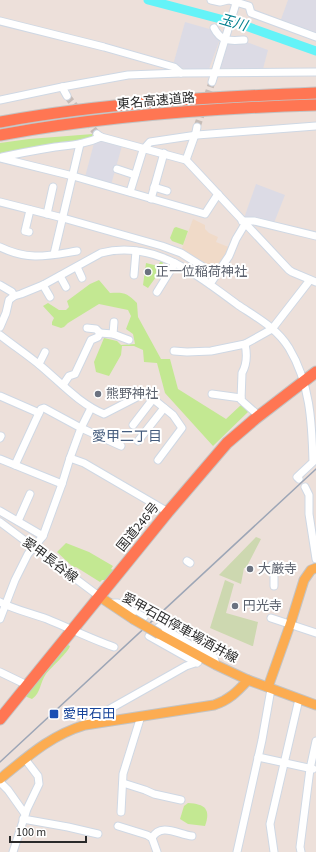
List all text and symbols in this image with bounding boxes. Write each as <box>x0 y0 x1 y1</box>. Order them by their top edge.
water label: 玉川 <box>217 10 251 37</box>
street label: 東名高速道路 <box>116 89 196 113</box>
place label: 正一位稲荷神社 <box>156 263 247 281</box>
marker: 正一位稲荷神社 <box>143 267 153 277</box>
place label: 熊野神社 <box>106 385 158 403</box>
marker: 熊野神社 <box>93 389 103 399</box>
district label: 愛甲二丁目 <box>92 427 162 447</box>
street label: 国道246号 <box>113 499 163 555</box>
street label: 愛甲長谷線 <box>19 533 81 587</box>
place label: 大厳寺 <box>258 560 297 578</box>
marker: 大厳寺 <box>245 564 255 574</box>
street label: 愛甲石田停車場酒井線 <box>119 589 241 667</box>
place label: 円光寺 <box>243 597 282 615</box>
marker: 円光寺 <box>230 601 240 611</box>
place label: 愛甲石田 <box>63 705 115 723</box>
marker: 愛甲石田 <box>48 708 60 720</box>
scale bar <box>10 818 86 844</box>
text: 100 m <box>16 824 46 841</box>

